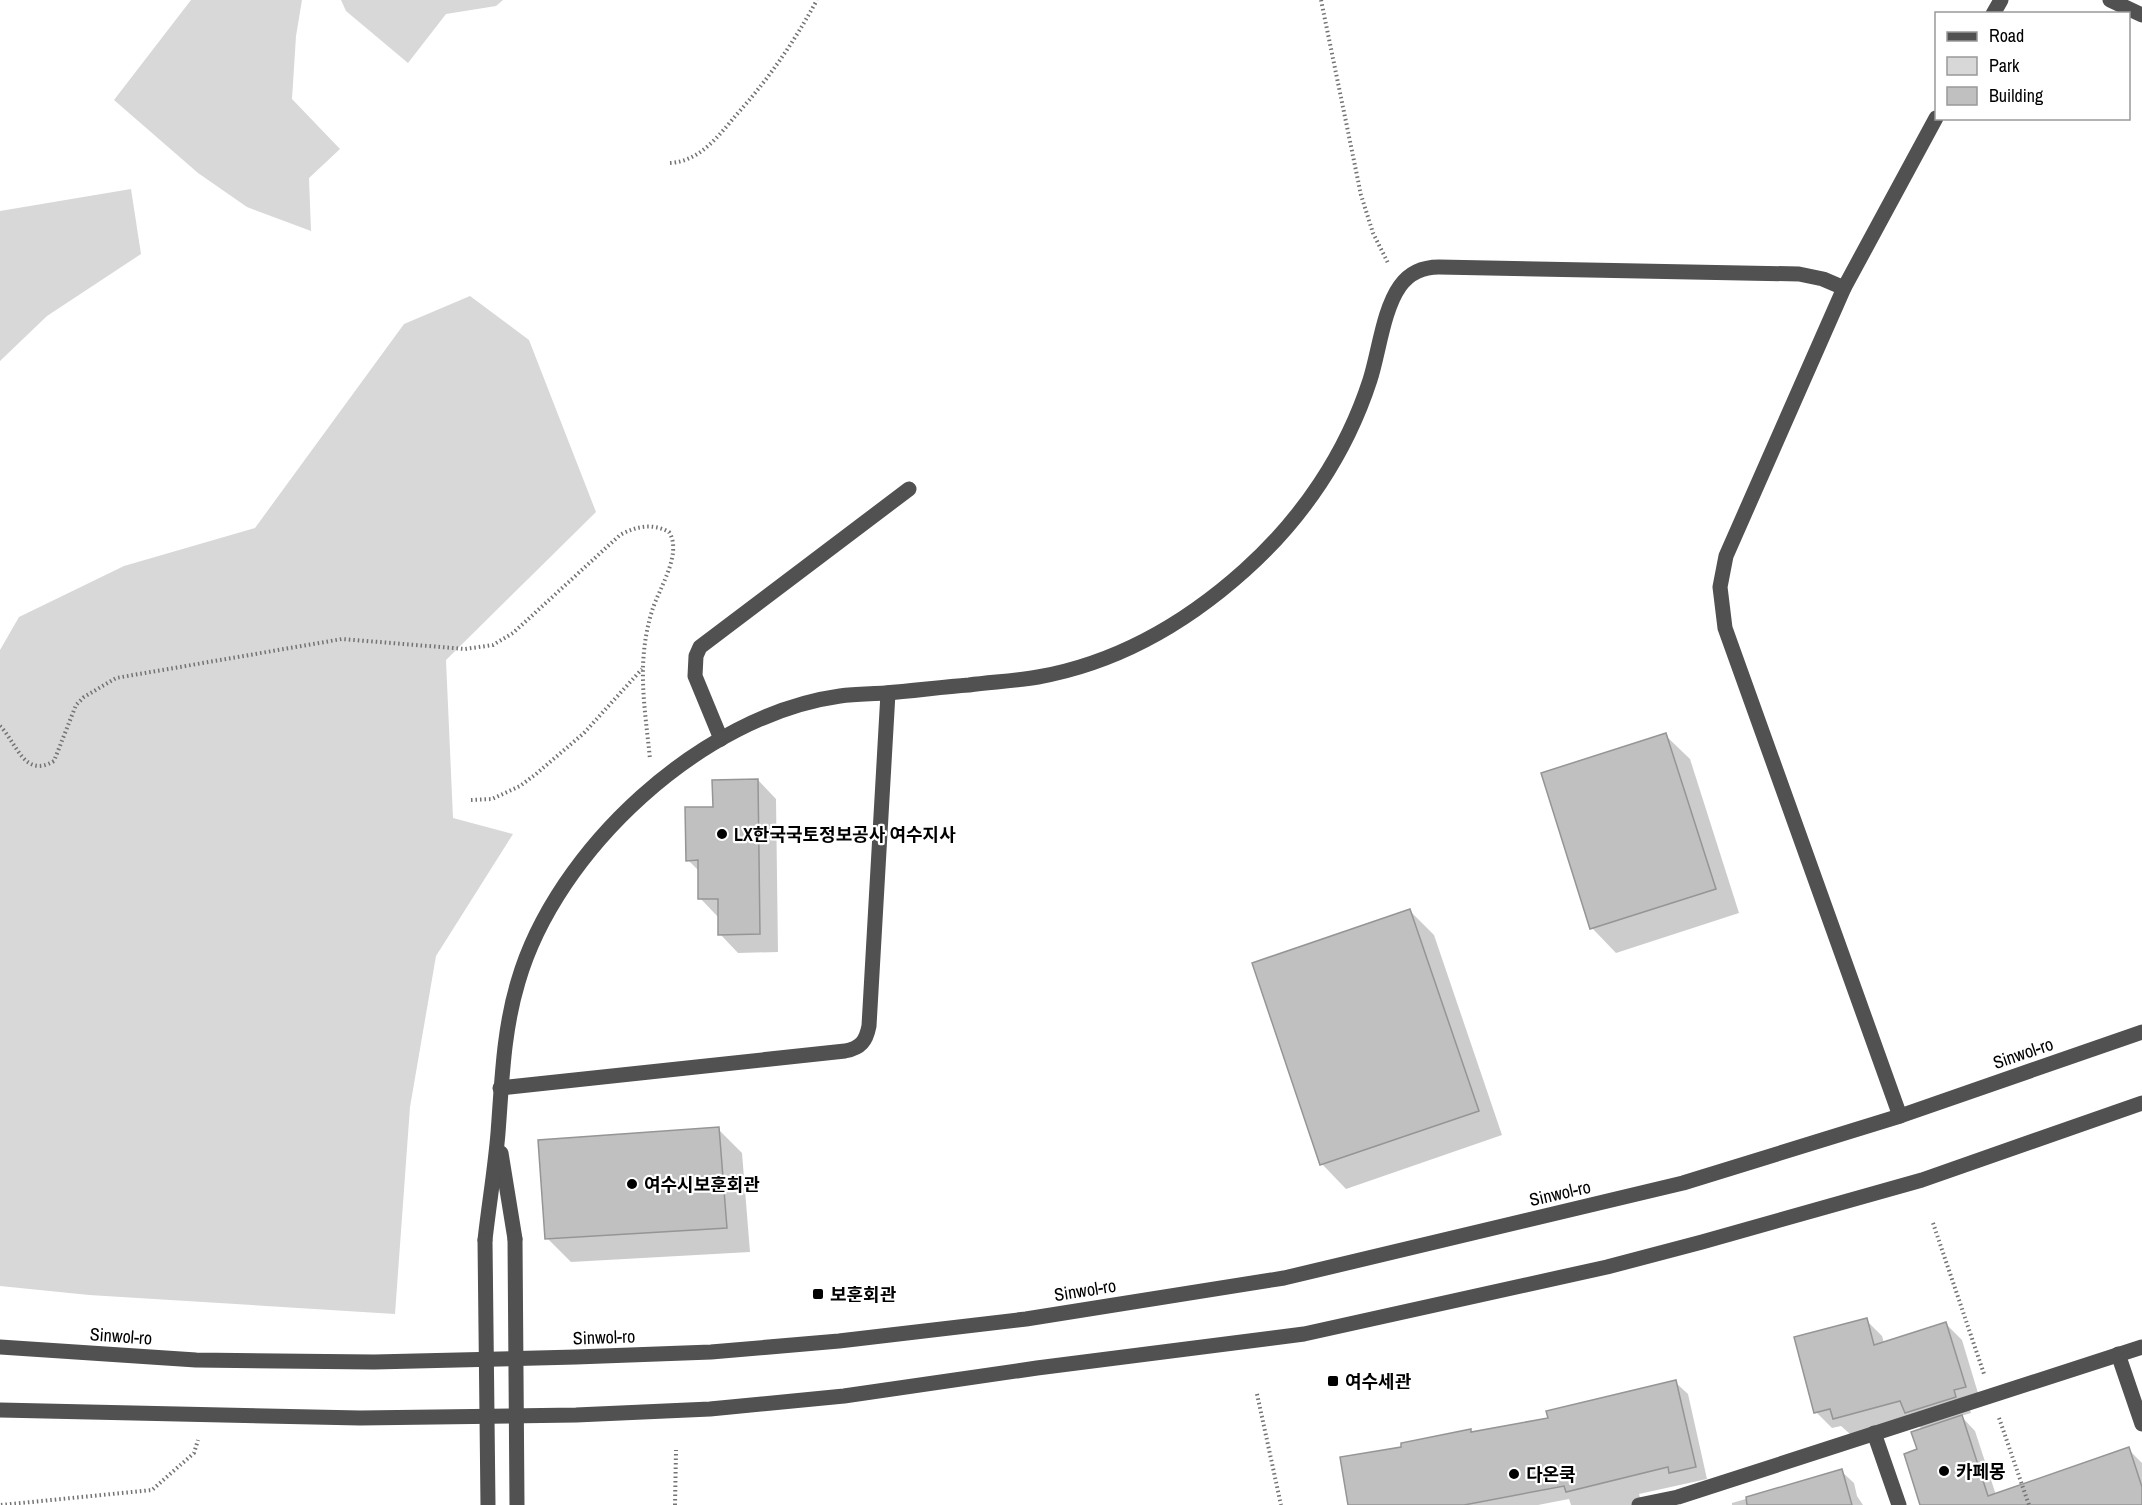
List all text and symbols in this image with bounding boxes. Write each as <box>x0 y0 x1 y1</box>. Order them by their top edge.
legend <box>1935 12 2130 120</box>
text: Road <box>1989 23 2024 48</box>
text: Park <box>1989 53 2020 78</box>
text: Building <box>1989 83 2044 108</box>
place label: LX한국국토정보공사 여수지사 <box>734 822 956 847</box>
marker: LX한국국토정보공사 여수지사 <box>715 827 729 841</box>
street label: Sinwol-ro <box>1989 1031 2057 1075</box>
place label: 여수시보훈회관 <box>644 1172 760 1197</box>
street label: Sinwol-ro <box>1527 1174 1593 1212</box>
marker: 여수시보훈회관 <box>625 1177 639 1191</box>
street label: Sinwol-ro <box>1052 1273 1118 1307</box>
place label: 보훈회관 <box>830 1282 897 1307</box>
marker: 보훈회관 <box>811 1287 825 1301</box>
street label: Sinwol-ro <box>89 1321 153 1351</box>
street label: Sinwol-ro <box>572 1323 636 1351</box>
place label: 여수세관 <box>1345 1369 1412 1394</box>
marker: 여수세관 <box>1326 1374 1340 1388</box>
place label: 카페몽 <box>1956 1459 2006 1484</box>
place label: 다온쿡 <box>1526 1462 1576 1487</box>
marker: 카페몽 <box>1937 1464 1951 1478</box>
marker: 다온쿡 <box>1507 1467 1521 1481</box>

